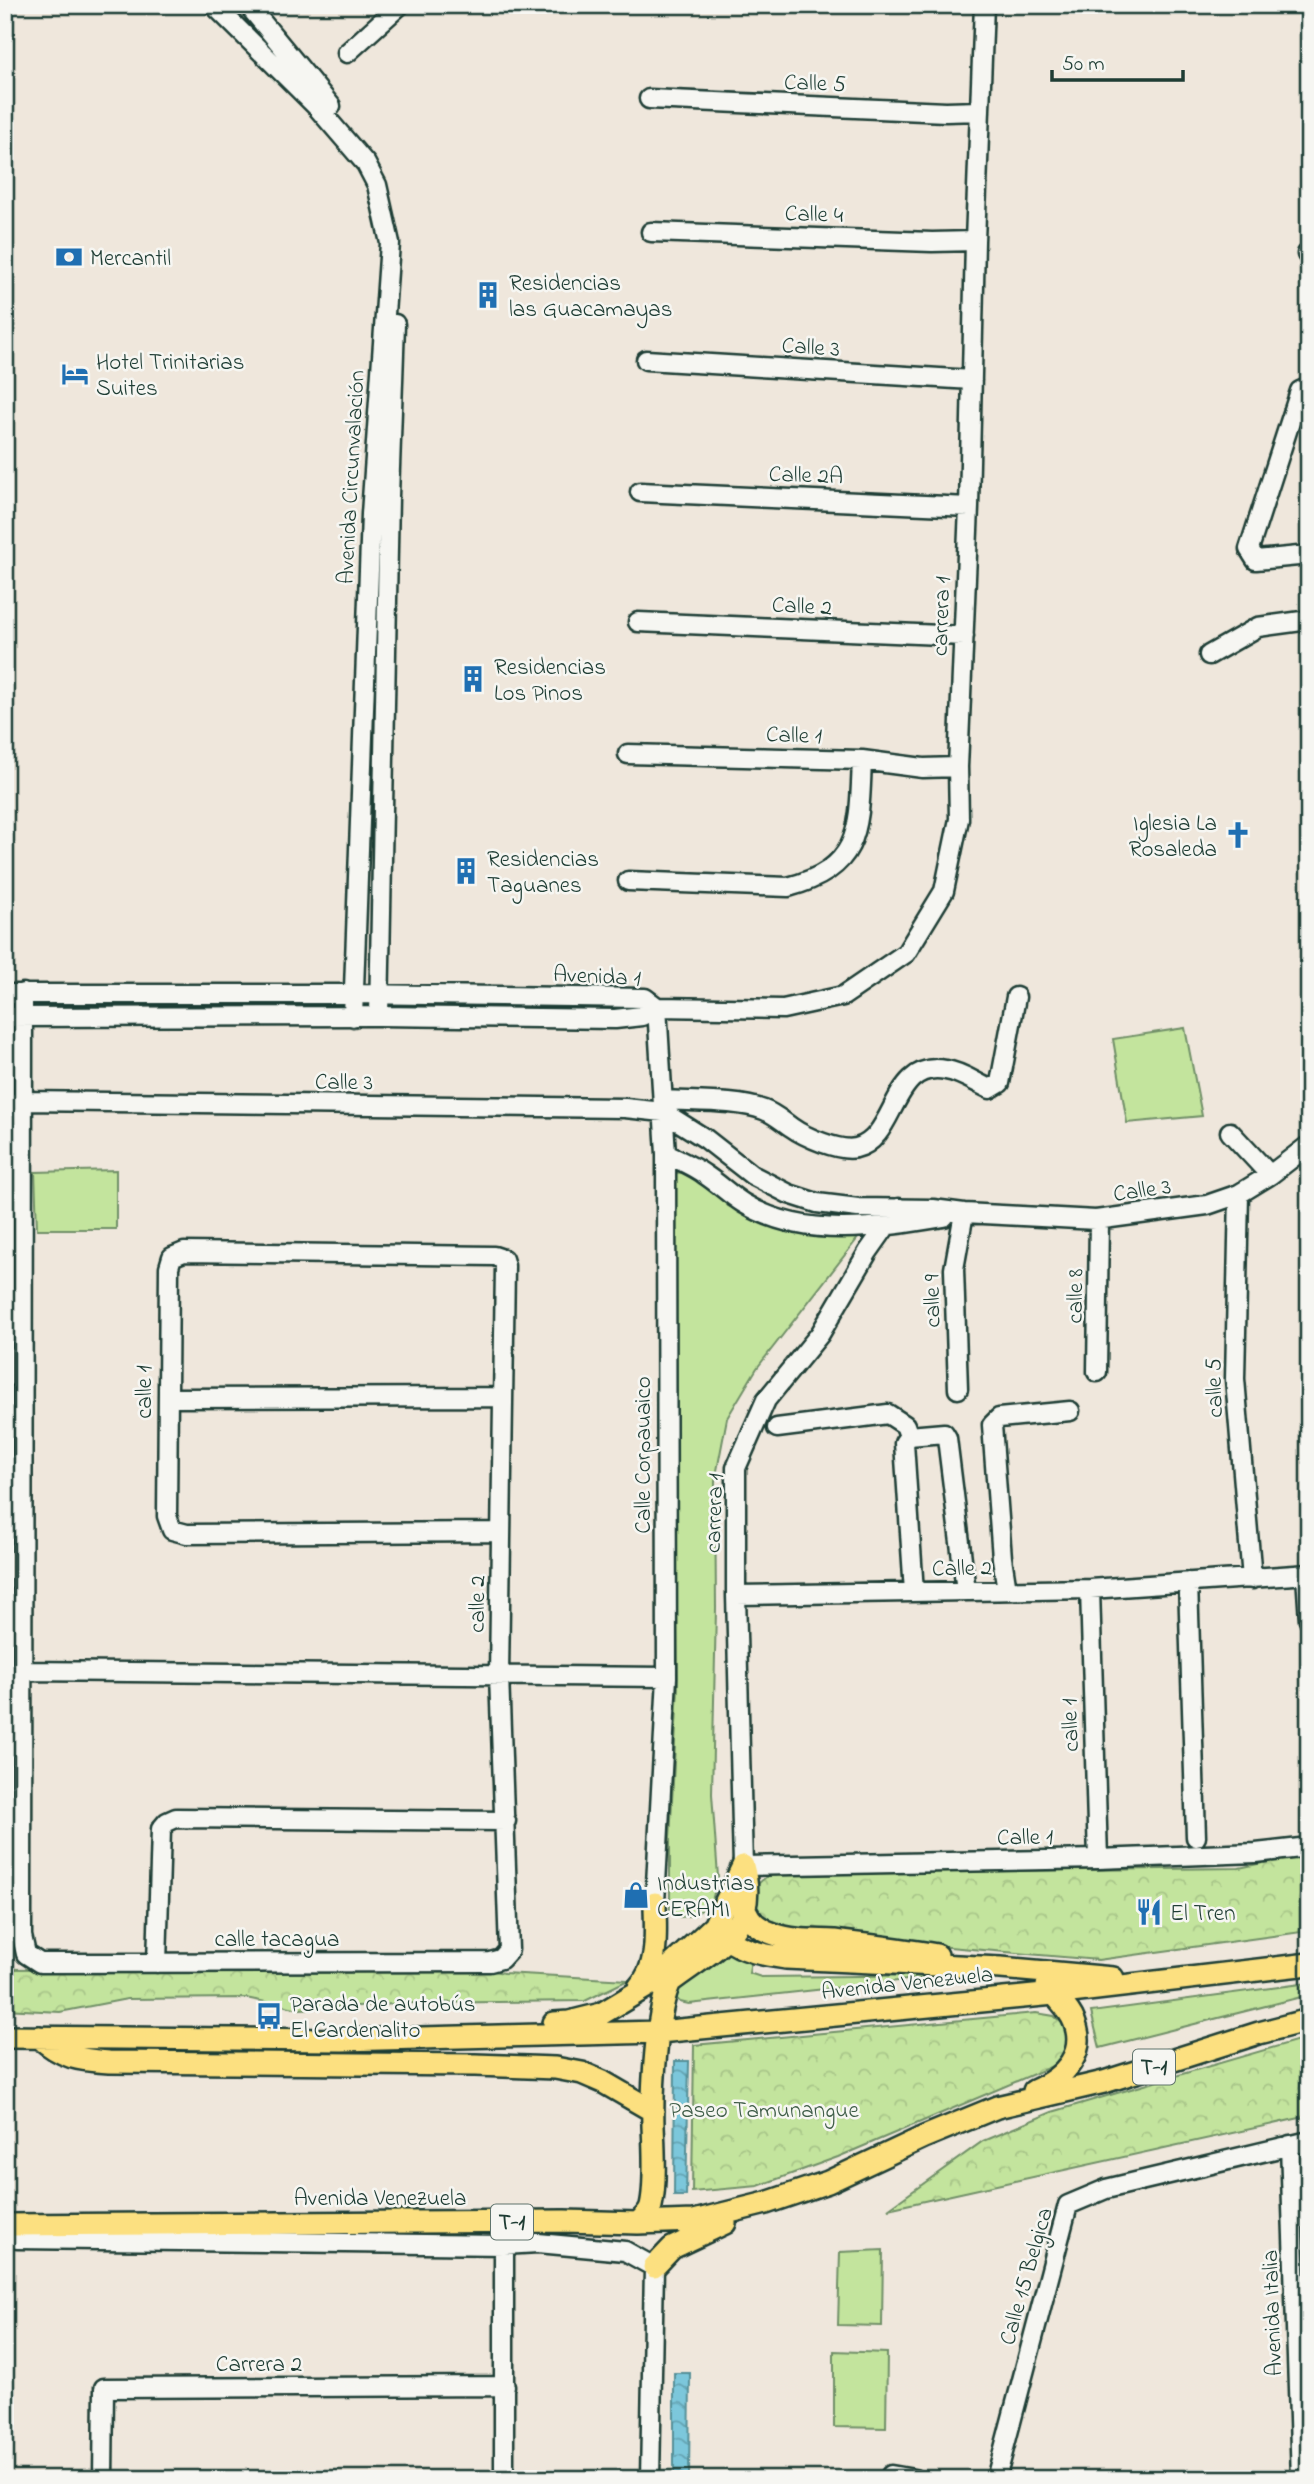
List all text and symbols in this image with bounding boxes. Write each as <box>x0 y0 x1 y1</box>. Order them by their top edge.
scale bar <box>1052 38 1183 82</box>
text: 50 m <box>1062 50 1105 80</box>
street label: Calle 5 <box>783 67 846 102</box>
street label: Calle 4 <box>784 198 844 233</box>
bank icon: Mercantil <box>54 242 84 272</box>
place label: Mercantil <box>90 243 171 276</box>
place label: Residencias las Guacamayas <box>509 268 672 329</box>
building icon: Residencias las Guacamayas <box>473 280 503 310</box>
street label: Calle 3 <box>781 330 841 367</box>
place label: Hotel Trinitarias Suites <box>96 347 244 406</box>
hotel icon: Hotel Trinitarias Suites <box>60 359 90 389</box>
street label: Avenida Circunvalación <box>330 369 375 585</box>
street label: Calle 2A <box>768 459 844 494</box>
street label: carrera 1 <box>925 576 960 657</box>
street label: Calle 2 <box>771 589 833 626</box>
place label: Residencias Los Pinos <box>494 652 606 711</box>
building icon: Residencias Los Pinos <box>458 664 488 694</box>
street label: Calle 1 <box>765 719 823 754</box>
place label: Iglesia La Rosaleda <box>1129 808 1217 867</box>
church icon: Iglesia La Rosaleda <box>1223 820 1253 850</box>
place label: Residencias Taguanes <box>487 844 599 904</box>
building icon: Residencias Taguanes <box>451 856 481 886</box>
street label: Avenida 1 <box>552 959 642 996</box>
street label: Calle 3 <box>315 1066 373 1101</box>
street label: Calle 3 <box>1111 1171 1174 1212</box>
street label: calle 8 <box>1060 1268 1093 1324</box>
street label: calle 9 <box>917 1274 950 1328</box>
street label: calle 5 <box>1198 1358 1233 1418</box>
street label: calle 1 <box>129 1365 162 1419</box>
street label: Calle Corpauaico <box>628 1376 661 1534</box>
street label: carrera 1 <box>698 1473 733 1554</box>
street label: Calle 2 <box>932 1552 992 1587</box>
street label: calle 2 <box>461 1575 496 1633</box>
street label: calle 1 <box>1054 1697 1089 1752</box>
street label: Calle 1 <box>997 1822 1053 1855</box>
place label: Industrias CERAMI <box>657 1868 755 1927</box>
shop icon: Industrias CERAMI <box>621 1880 651 1910</box>
restaurant icon: El Tren <box>1134 1897 1164 1927</box>
place label: El Tren <box>1170 1898 1236 1931</box>
street label: calle tacagua <box>214 1924 340 1958</box>
street label: Avenida Venezuela <box>820 1959 995 2010</box>
place label: Parada de autobús El Cardenalito <box>290 1989 475 2048</box>
bus stop icon: Parada de autobús El Cardenalito <box>254 2001 284 2031</box>
road number: T-1 <box>1133 2050 1175 2084</box>
park label: Paseo Tamunangue <box>669 2095 859 2129</box>
street label: Avenida Venezuela <box>294 2183 466 2216</box>
road number: T-1 <box>491 2204 533 2240</box>
street label: Calle 15 Belgica <box>992 2204 1064 2350</box>
street label: Avenida Italia <box>1255 2249 1292 2377</box>
street label: Carrera 2 <box>216 2349 302 2382</box>

